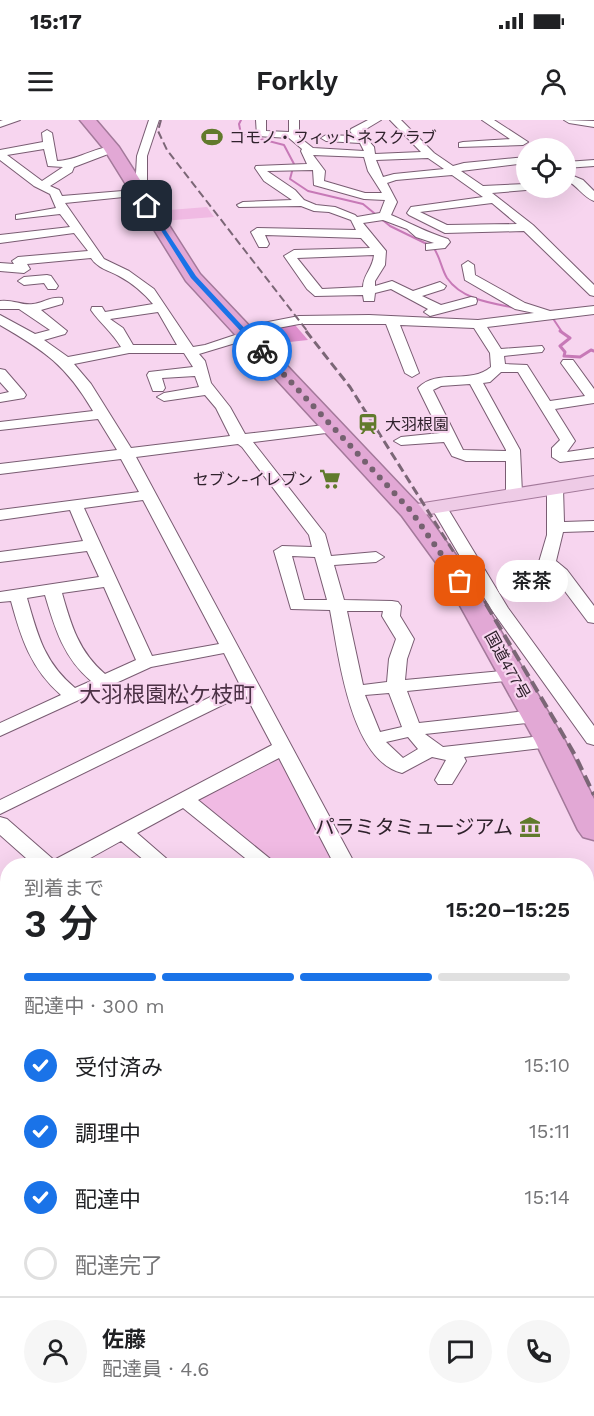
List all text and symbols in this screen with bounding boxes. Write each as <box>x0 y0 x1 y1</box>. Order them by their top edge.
text: 15:17 <box>30 9 82 34</box>
icon: menu <box>24 65 57 98</box>
text: Forkly <box>256 65 338 97</box>
icon: person <box>537 65 570 98</box>
sports icon: コモノ・フィットネスクラブ <box>200 125 224 149</box>
place label: コモノ・フィットネスクラブ <box>229 128 437 147</box>
map controls <box>516 138 576 198</box>
button: locate <box>516 138 576 198</box>
pin <box>121 180 172 231</box>
icon: home <box>130 189 163 222</box>
courier <box>232 321 292 381</box>
icon: bike <box>246 335 279 368</box>
station icon: 大羽根園 <box>356 412 380 436</box>
place label: 大羽根園 <box>385 415 449 434</box>
supermarket icon: セブン-イレブン <box>318 467 342 491</box>
place label: セブン-イレブン <box>193 470 313 489</box>
pin <box>434 555 485 606</box>
callout: 茶茶 <box>496 560 568 602</box>
icon: bag <box>443 564 476 597</box>
text: 茶茶 <box>512 569 552 593</box>
street label: 国道477号 <box>481 628 534 703</box>
district label: 大羽根園松ケ枝町 <box>79 682 255 707</box>
place label: パラミタミュージアム <box>315 815 513 839</box>
museum icon: パラミタミュージアム <box>518 815 542 839</box>
text: 到着まで <box>24 876 104 900</box>
text: 15:20–15:25 <box>446 897 570 922</box>
text: 3 分 <box>24 901 98 946</box>
text: 配達中 · 300 m <box>24 994 165 1018</box>
icon: check <box>24 1049 57 1082</box>
text: 15:10 <box>524 1053 570 1077</box>
text: 受付済み <box>75 1055 163 1080</box>
icon: check <box>24 1115 57 1148</box>
text: 15:11 <box>529 1119 570 1143</box>
text: 調理中 <box>75 1121 141 1146</box>
icon: check <box>24 1181 57 1214</box>
text: 15:14 <box>525 1185 570 1209</box>
text: 配達中 <box>75 1187 141 1212</box>
text: 配達完了 <box>75 1253 163 1278</box>
button: person <box>24 1320 87 1383</box>
button: chat <box>429 1320 492 1383</box>
button: phone <box>507 1320 570 1383</box>
text: 佐藤 <box>102 1327 146 1352</box>
text: 配達員 · 4.6 <box>102 1357 209 1381</box>

